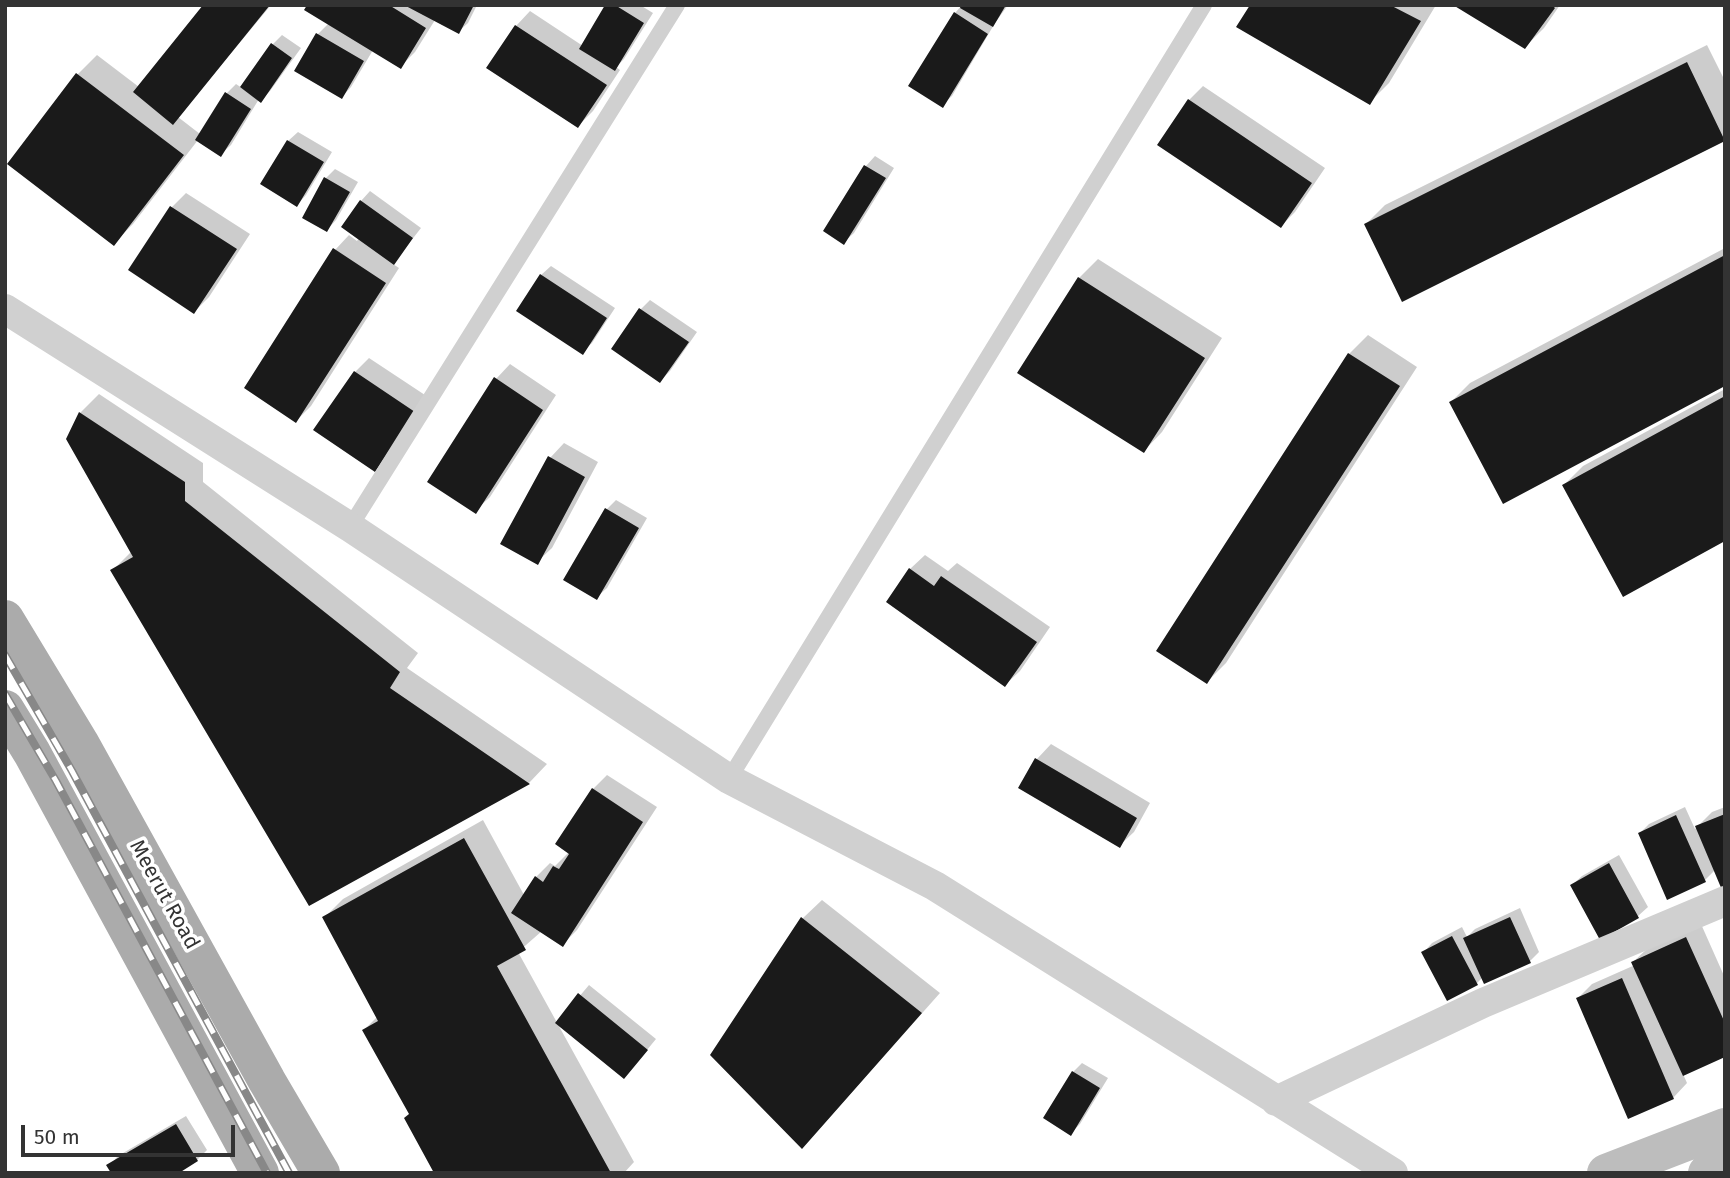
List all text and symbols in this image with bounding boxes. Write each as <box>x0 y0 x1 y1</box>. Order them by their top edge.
street label: Meerut Road <box>124 836 204 954</box>
scale bar <box>24 1112 238 1156</box>
text: 50 m <box>34 1124 80 1150</box>

